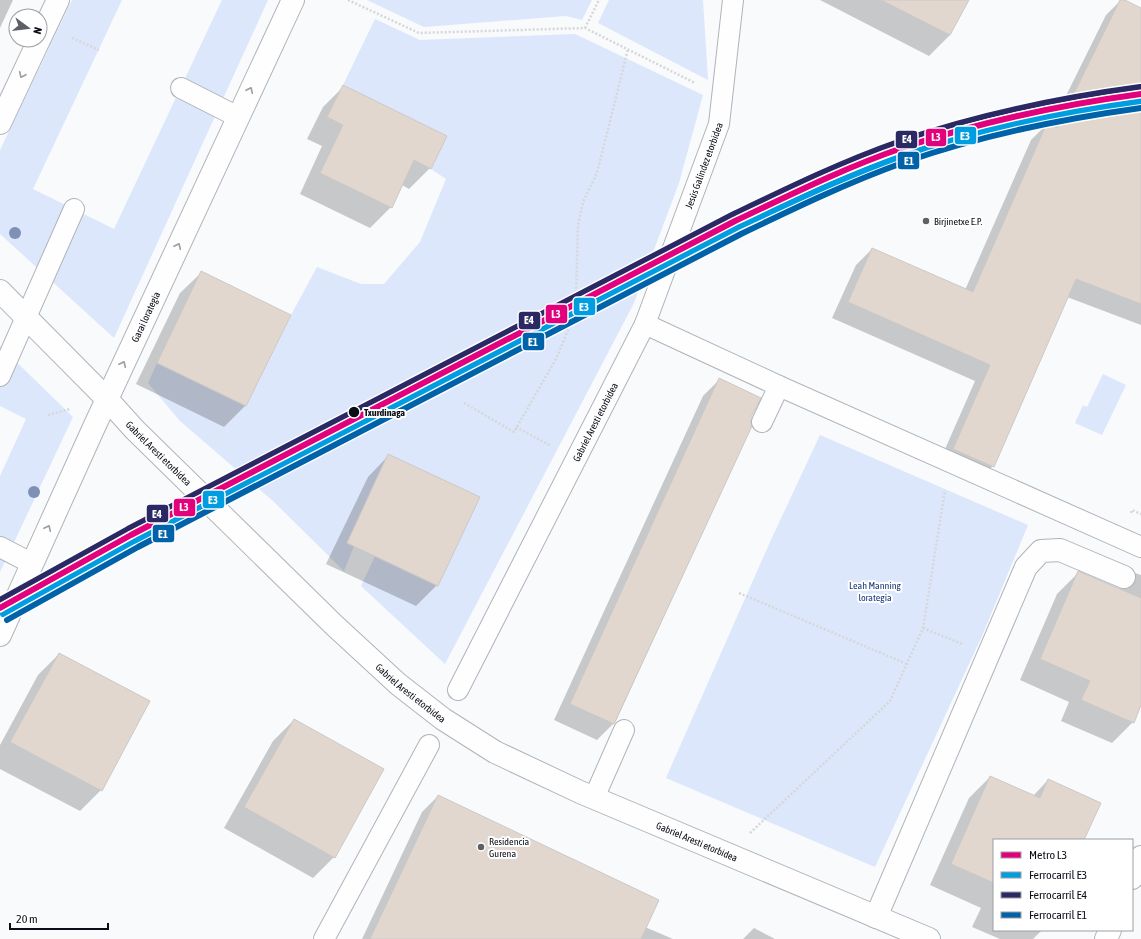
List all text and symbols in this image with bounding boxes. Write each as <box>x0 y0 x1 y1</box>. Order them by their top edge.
north arrow <box>8 8 48 48</box>
text: N <box>31 26 44 35</box>
one-way arrow <box>19 71 27 79</box>
one-way arrow <box>245 87 253 94</box>
street label: Jesús Galíndez etorbidea <box>683 121 725 210</box>
line badge: E3 <box>954 126 977 145</box>
line badge: L3 <box>925 128 947 147</box>
line badge: E4 <box>895 130 918 149</box>
text: E3 <box>960 130 970 142</box>
text: L3 <box>931 131 941 143</box>
text: E4 <box>902 133 912 145</box>
line badge: E1 <box>897 151 920 170</box>
text: E1 <box>904 155 914 167</box>
marker: Birjinetxe E.P. <box>921 216 931 226</box>
place label: Birjinetxe E.P. <box>934 216 983 227</box>
one-way arrow <box>173 243 181 250</box>
street label: Garai lorategia <box>129 289 162 344</box>
line badge: E3 <box>573 297 596 316</box>
text: E3 <box>579 301 589 313</box>
line badge: L3 <box>545 304 568 324</box>
text: L3 <box>551 308 561 320</box>
line badge: E4 <box>518 311 541 330</box>
text: E4 <box>524 314 534 326</box>
line badge: E1 <box>522 332 545 351</box>
text: E1 <box>528 336 538 348</box>
one-way arrow <box>118 361 126 368</box>
street label: Gabriel Aresti etorbidea <box>570 380 620 463</box>
marker: Txurdinaga <box>347 405 361 419</box>
place label: Txurdinaga <box>364 407 405 418</box>
street label: Gabriel Aresti etorbidea <box>124 419 194 488</box>
line badge: E3 <box>202 490 225 509</box>
text: E3 <box>208 494 218 506</box>
line badge: L3 <box>173 498 196 517</box>
text: L3 <box>179 501 189 513</box>
line badge: E4 <box>146 504 169 523</box>
text: E4 <box>152 508 162 520</box>
one-way arrow <box>43 524 51 532</box>
line badge: E1 <box>152 524 175 543</box>
text: E1 <box>158 528 168 540</box>
park label: Leah Manning lorategia <box>849 580 902 603</box>
street label: Gabriel Aresti etorbidea <box>374 661 448 725</box>
street label: Gabriel Aresti etorbidea <box>655 819 740 863</box>
place label: Residencia Gurena <box>489 836 530 859</box>
legend <box>993 839 1133 931</box>
marker: Residencia Gurena <box>476 842 486 852</box>
text: Metro L3 <box>1029 848 1067 862</box>
text: Ferrocarril E3 <box>1029 868 1087 882</box>
text: Ferrocarril E4 <box>1029 888 1088 902</box>
scale bar <box>10 905 108 931</box>
text: Ferrocarril E1 <box>1029 908 1088 922</box>
text: 20 m <box>16 912 38 926</box>

